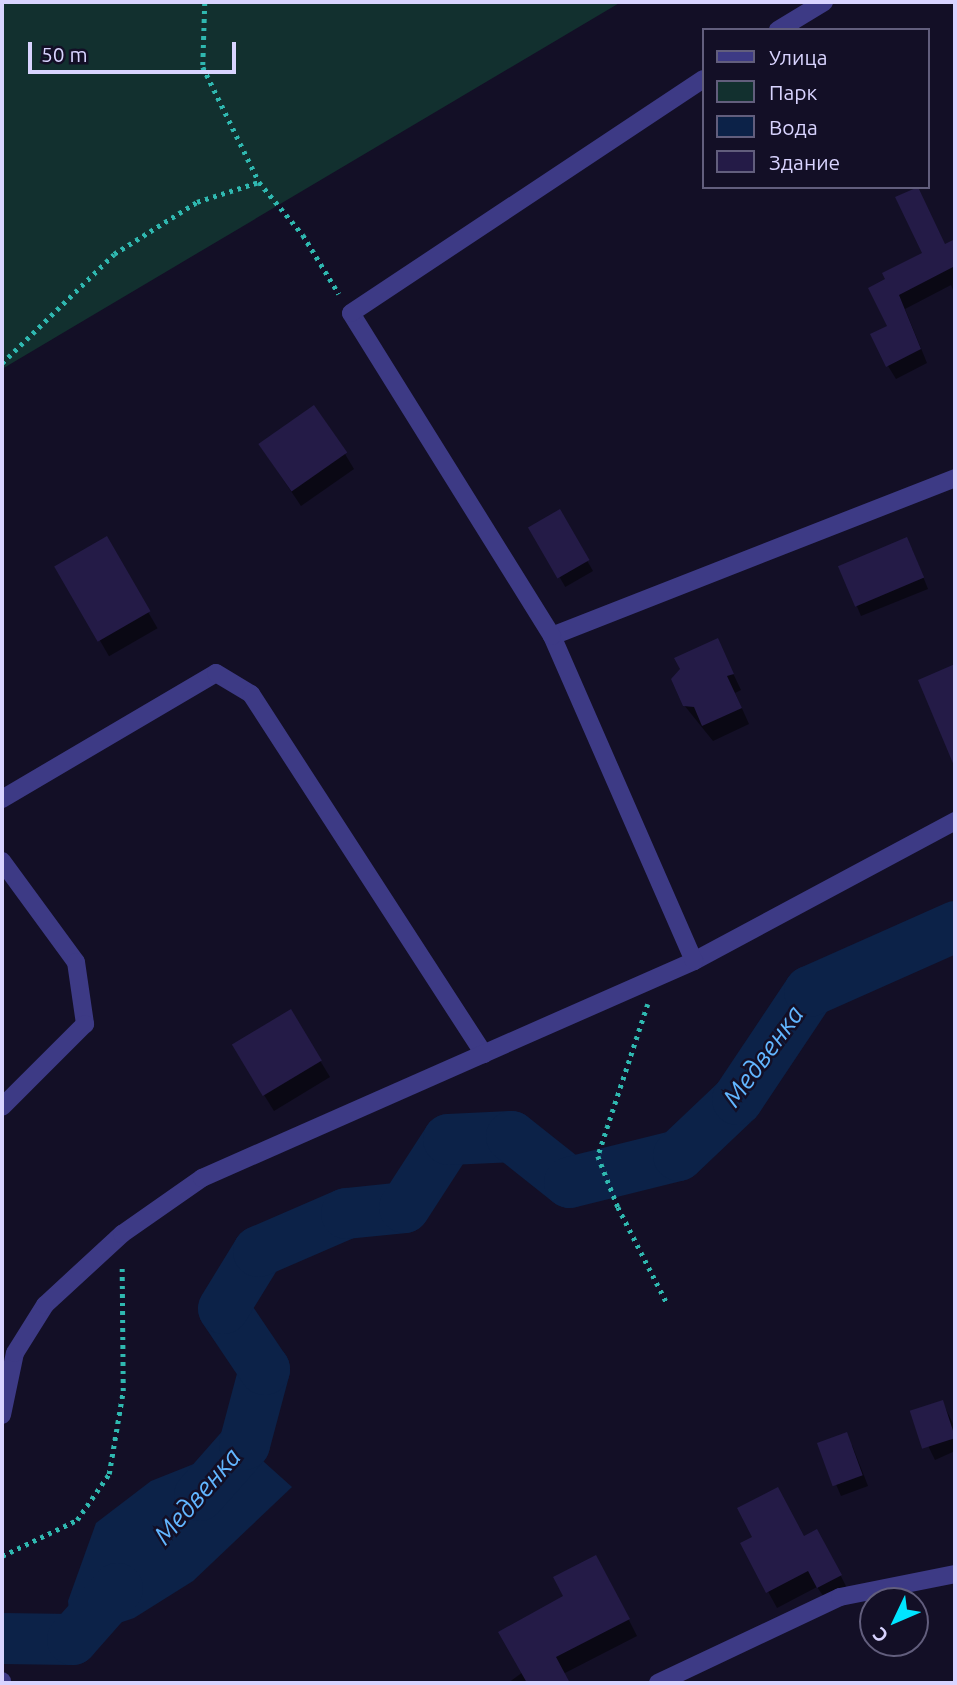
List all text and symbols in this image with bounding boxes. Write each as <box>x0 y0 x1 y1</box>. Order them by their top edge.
scale bar <box>32 28 240 72</box>
legend <box>702 28 929 189</box>
text: 50 m <box>41 42 88 66</box>
text: Улица <box>769 45 827 69</box>
text: Парк <box>769 80 817 104</box>
text: Вода <box>769 115 818 139</box>
text: Здание <box>769 150 840 174</box>
water label: Медвенка <box>716 999 810 1113</box>
water label: Медвенка <box>147 1442 247 1550</box>
north arrow <box>859 1587 929 1657</box>
text: С <box>868 1623 892 1647</box>

